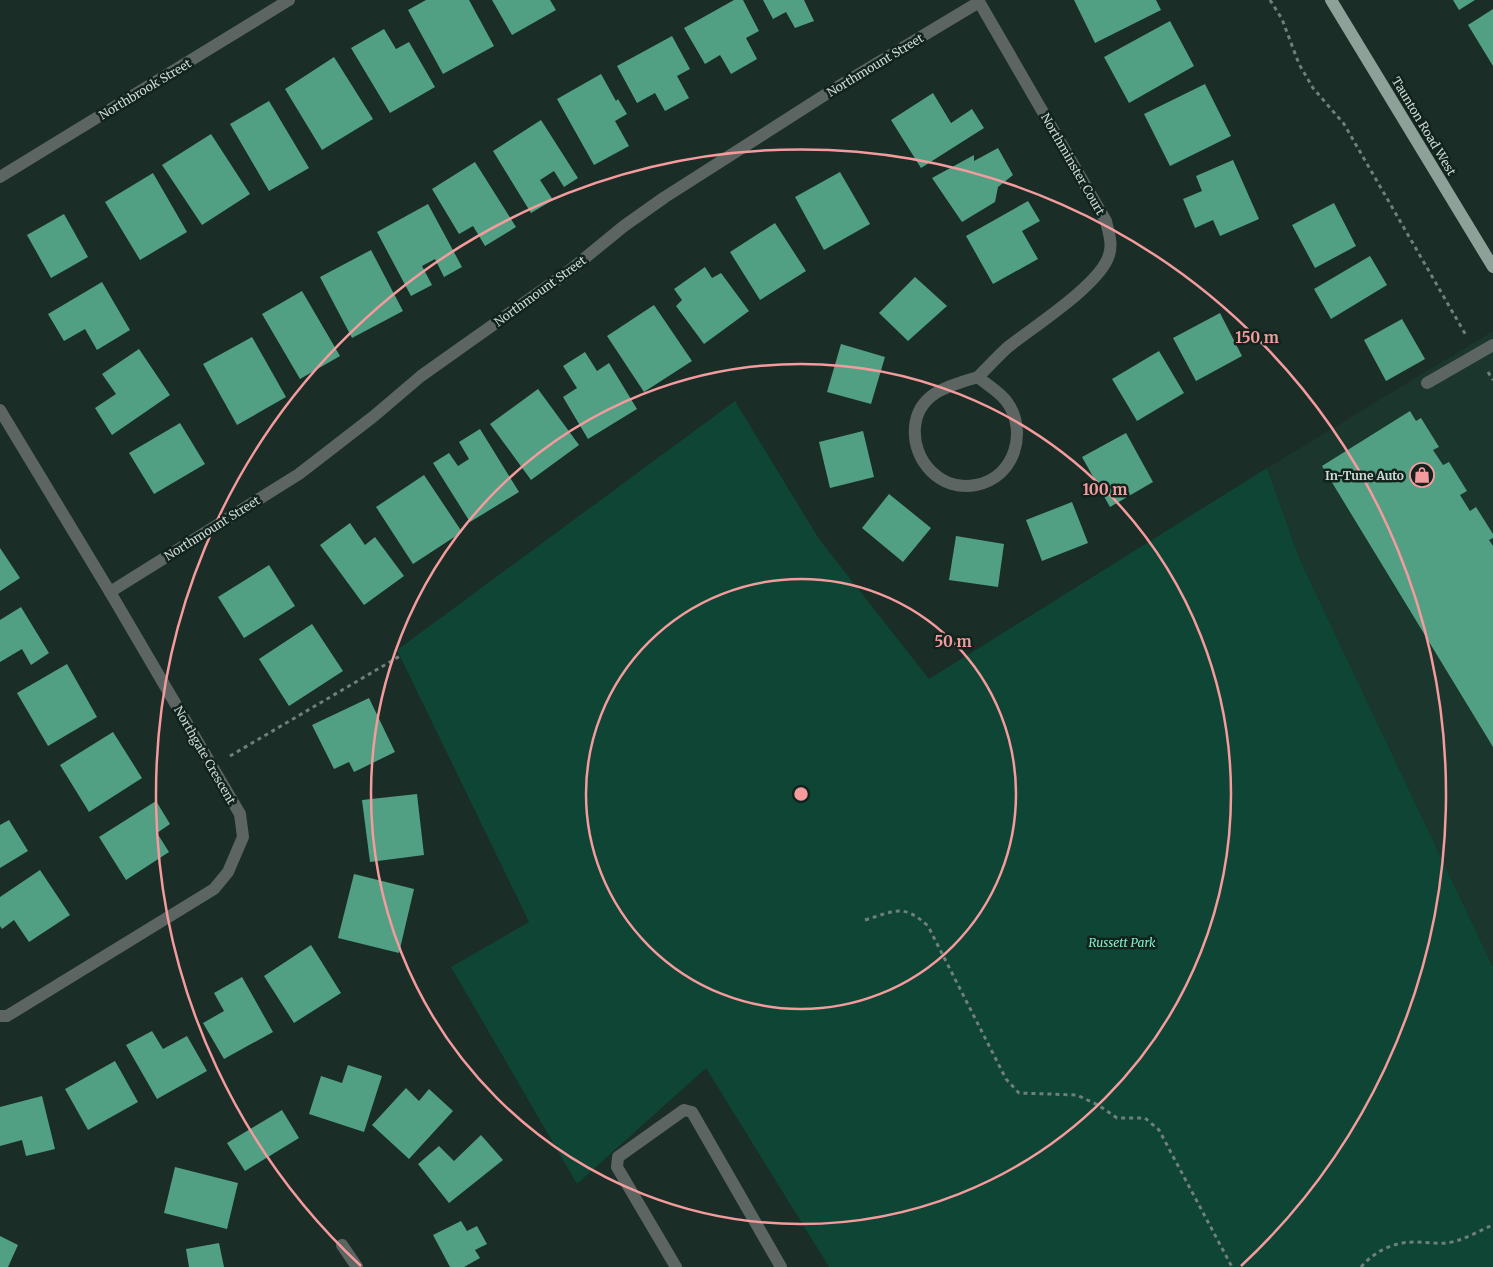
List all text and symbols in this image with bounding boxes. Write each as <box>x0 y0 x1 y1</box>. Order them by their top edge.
street label: Northmount Street <box>824 30 926 100</box>
street label: Northbrook Street <box>96 55 194 123</box>
street label: Taunton Road West <box>1389 74 1459 178</box>
street label: Northminster Court <box>1038 111 1108 218</box>
street label: Northmount Street <box>491 252 589 329</box>
text: 150 m <box>1235 328 1279 347</box>
shop icon: In-Tune Auto <box>1409 462 1435 488</box>
place label: In-Tune Auto <box>1325 468 1404 483</box>
text: 100 m <box>1083 480 1127 499</box>
street label: Northmount Street <box>161 492 263 564</box>
text: 50 m <box>934 632 972 651</box>
street label: Northgate Crescent <box>171 703 239 807</box>
centre of rings <box>792 785 810 803</box>
park label: Russett Park <box>1088 935 1156 950</box>

